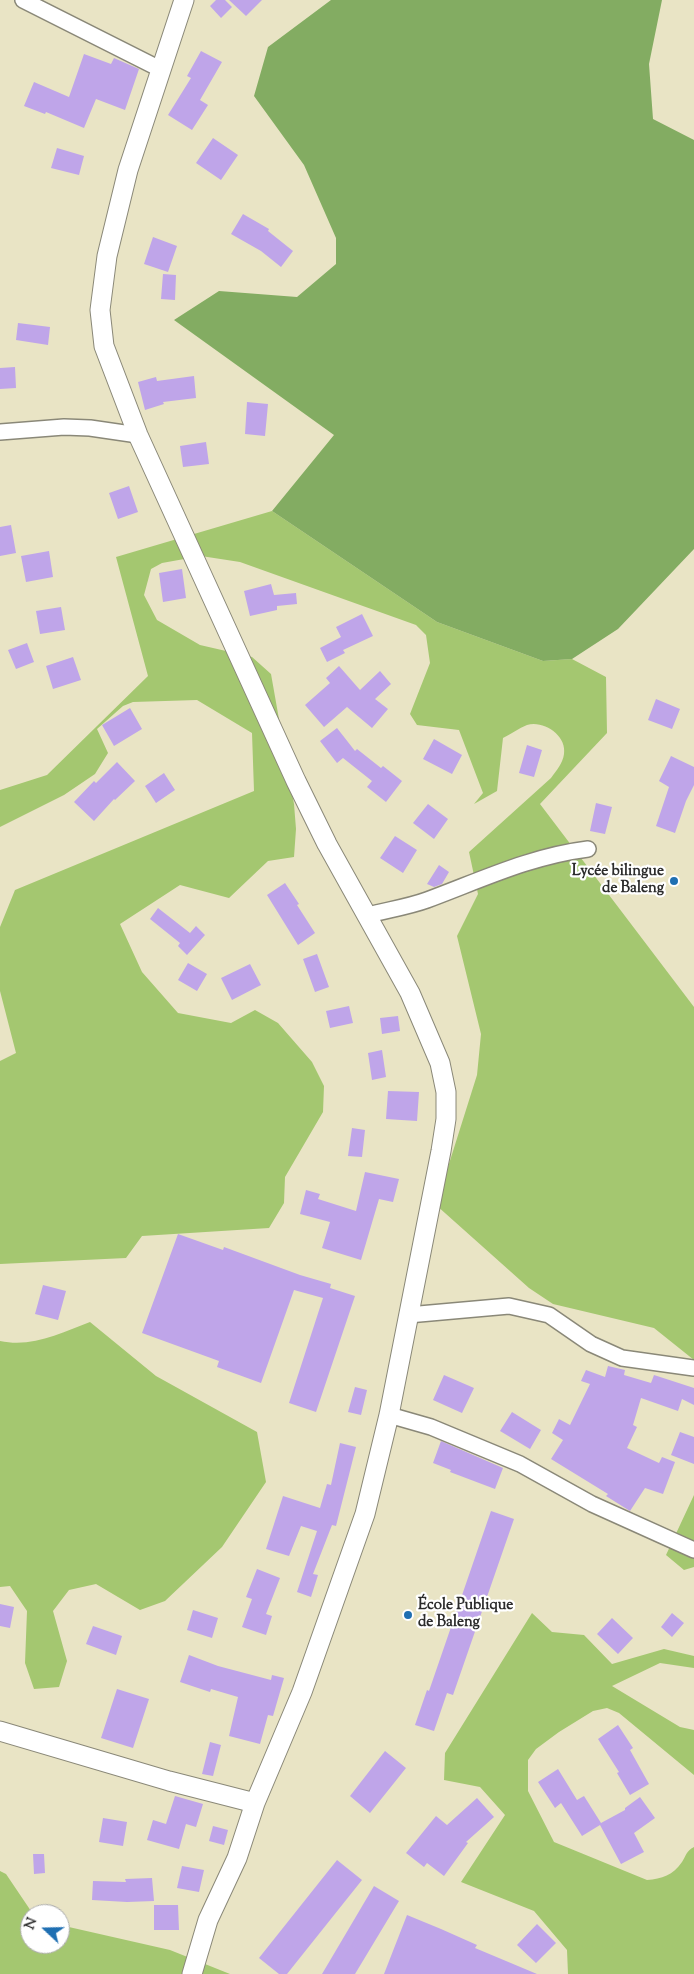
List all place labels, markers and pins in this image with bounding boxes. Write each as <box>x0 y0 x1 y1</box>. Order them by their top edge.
place label: Lycée bilingue de Baleng <box>572 863 664 898</box>
marker: Lycée bilingue de Baleng <box>668 875 680 887</box>
place label: École Publique de Baleng <box>418 1597 513 1632</box>
marker: École Publique de Baleng <box>402 1609 414 1621</box>

